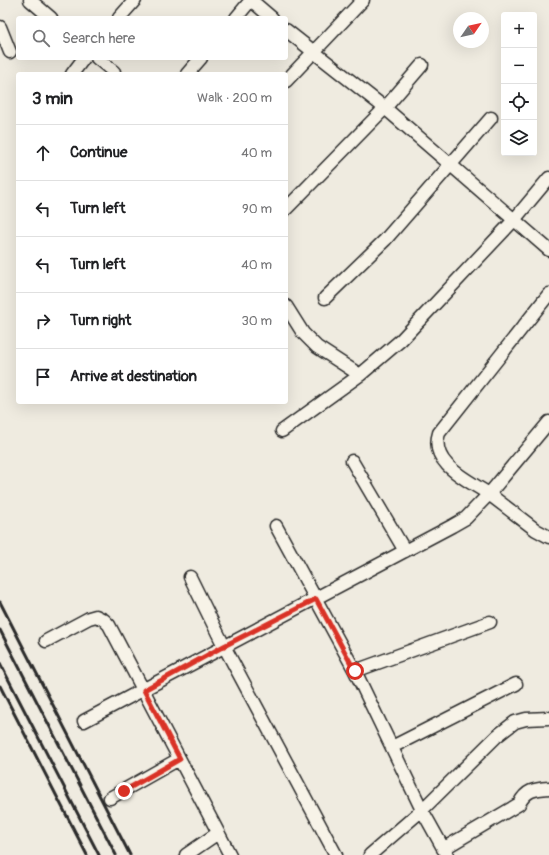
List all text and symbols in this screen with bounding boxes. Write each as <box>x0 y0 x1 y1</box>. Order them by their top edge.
north arrow <box>453 12 489 48</box>
map controls <box>501 12 537 156</box>
button: + <box>501 12 537 48</box>
search box <box>16 16 288 60</box>
icon: search <box>30 27 52 49</box>
text: Search here <box>62 29 135 48</box>
button: − <box>501 48 537 84</box>
button: locate <box>501 84 537 120</box>
text: 3 min <box>32 88 73 109</box>
text: Walk · 200 m <box>197 90 272 106</box>
button: layers <box>501 120 537 156</box>
icon: ahead <box>32 142 54 164</box>
text: Continue <box>70 143 128 162</box>
text: 40 m <box>241 145 272 161</box>
icon: left <box>32 198 54 220</box>
text: Turn left <box>70 199 126 218</box>
text: 90 m <box>242 201 272 217</box>
icon: left <box>32 254 54 276</box>
text: Turn left <box>70 255 126 274</box>
text: 40 m <box>241 257 272 273</box>
icon: right <box>32 310 54 332</box>
text: Turn right <box>70 311 131 330</box>
text: 30 m <box>242 313 272 329</box>
icon: arrive <box>32 366 54 388</box>
text: Arrive at destination <box>70 367 197 386</box>
route start <box>346 662 364 680</box>
route end <box>115 782 133 800</box>

